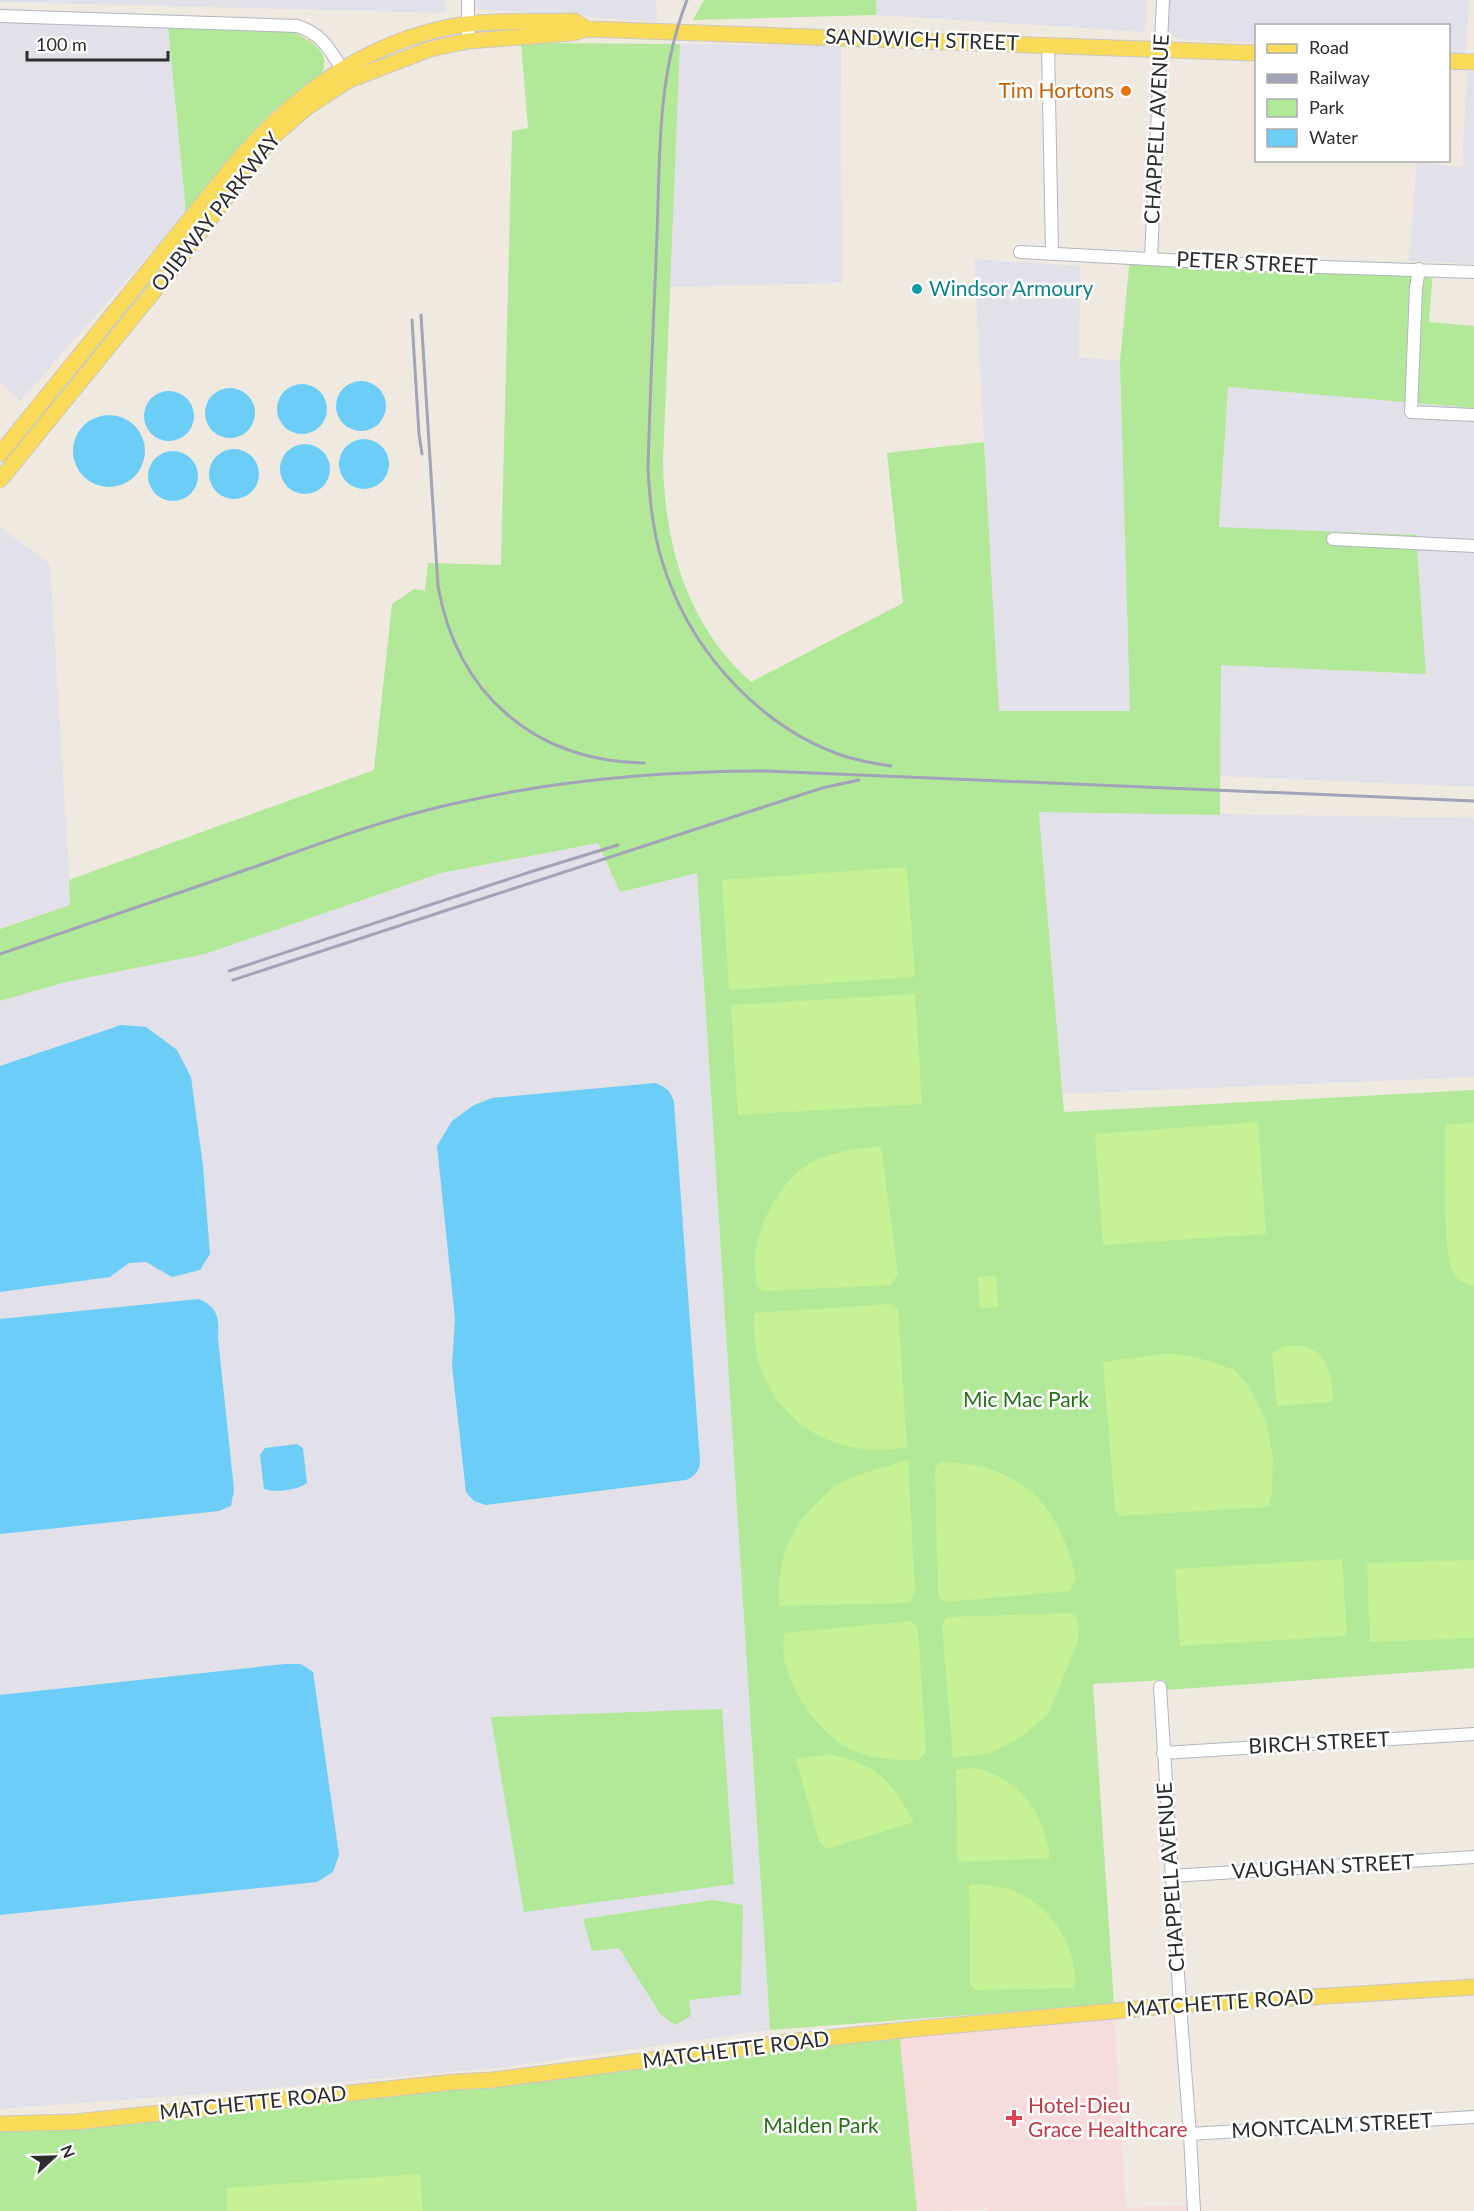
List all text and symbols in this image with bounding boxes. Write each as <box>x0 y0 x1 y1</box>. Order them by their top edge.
street label: SANDWICH STREET <box>825 23 1020 54</box>
scale bar <box>27 24 168 62</box>
legend <box>1255 24 1450 162</box>
text: 100 m <box>36 33 87 55</box>
street label: CHAPPELL AVENUE <box>1138 33 1173 225</box>
text: Road <box>1309 36 1349 58</box>
text: Railway <box>1309 66 1370 88</box>
place label: Tim Hortons <box>999 77 1114 102</box>
marker: Tim Hortons <box>1119 84 1133 98</box>
text: Park <box>1309 96 1345 118</box>
street label: OJIBWAY PARKWAY <box>145 126 285 296</box>
text: Water <box>1309 126 1358 148</box>
street label: PETER STREET <box>1176 245 1319 278</box>
place label: Windsor Armoury <box>929 275 1093 300</box>
marker: Windsor Armoury <box>910 282 924 296</box>
park label: Mic Mac Park <box>963 1386 1089 1411</box>
street label: BIRCH STREET <box>1248 1725 1391 1758</box>
street label: CHAPPELL AVENUE <box>1150 1781 1189 1973</box>
street label: VAUGHAN STREET <box>1231 1848 1416 1883</box>
street label: MATCHETTE ROAD <box>1125 1982 1315 2021</box>
street label: MATCHETTE ROAD <box>641 2025 831 2072</box>
street label: MATCHETTE ROAD <box>158 2079 348 2124</box>
place label: Hotel-Dieu Grace Healthcare <box>1028 2092 1188 2141</box>
street label: MONTCALM STREET <box>1231 2107 1434 2142</box>
marker: Hotel-Dieu Grace Healthcare <box>1005 2109 1023 2127</box>
park label: Malden Park <box>763 2112 879 2137</box>
north arrow <box>24 2127 84 2187</box>
text: N <box>57 2142 79 2160</box>

